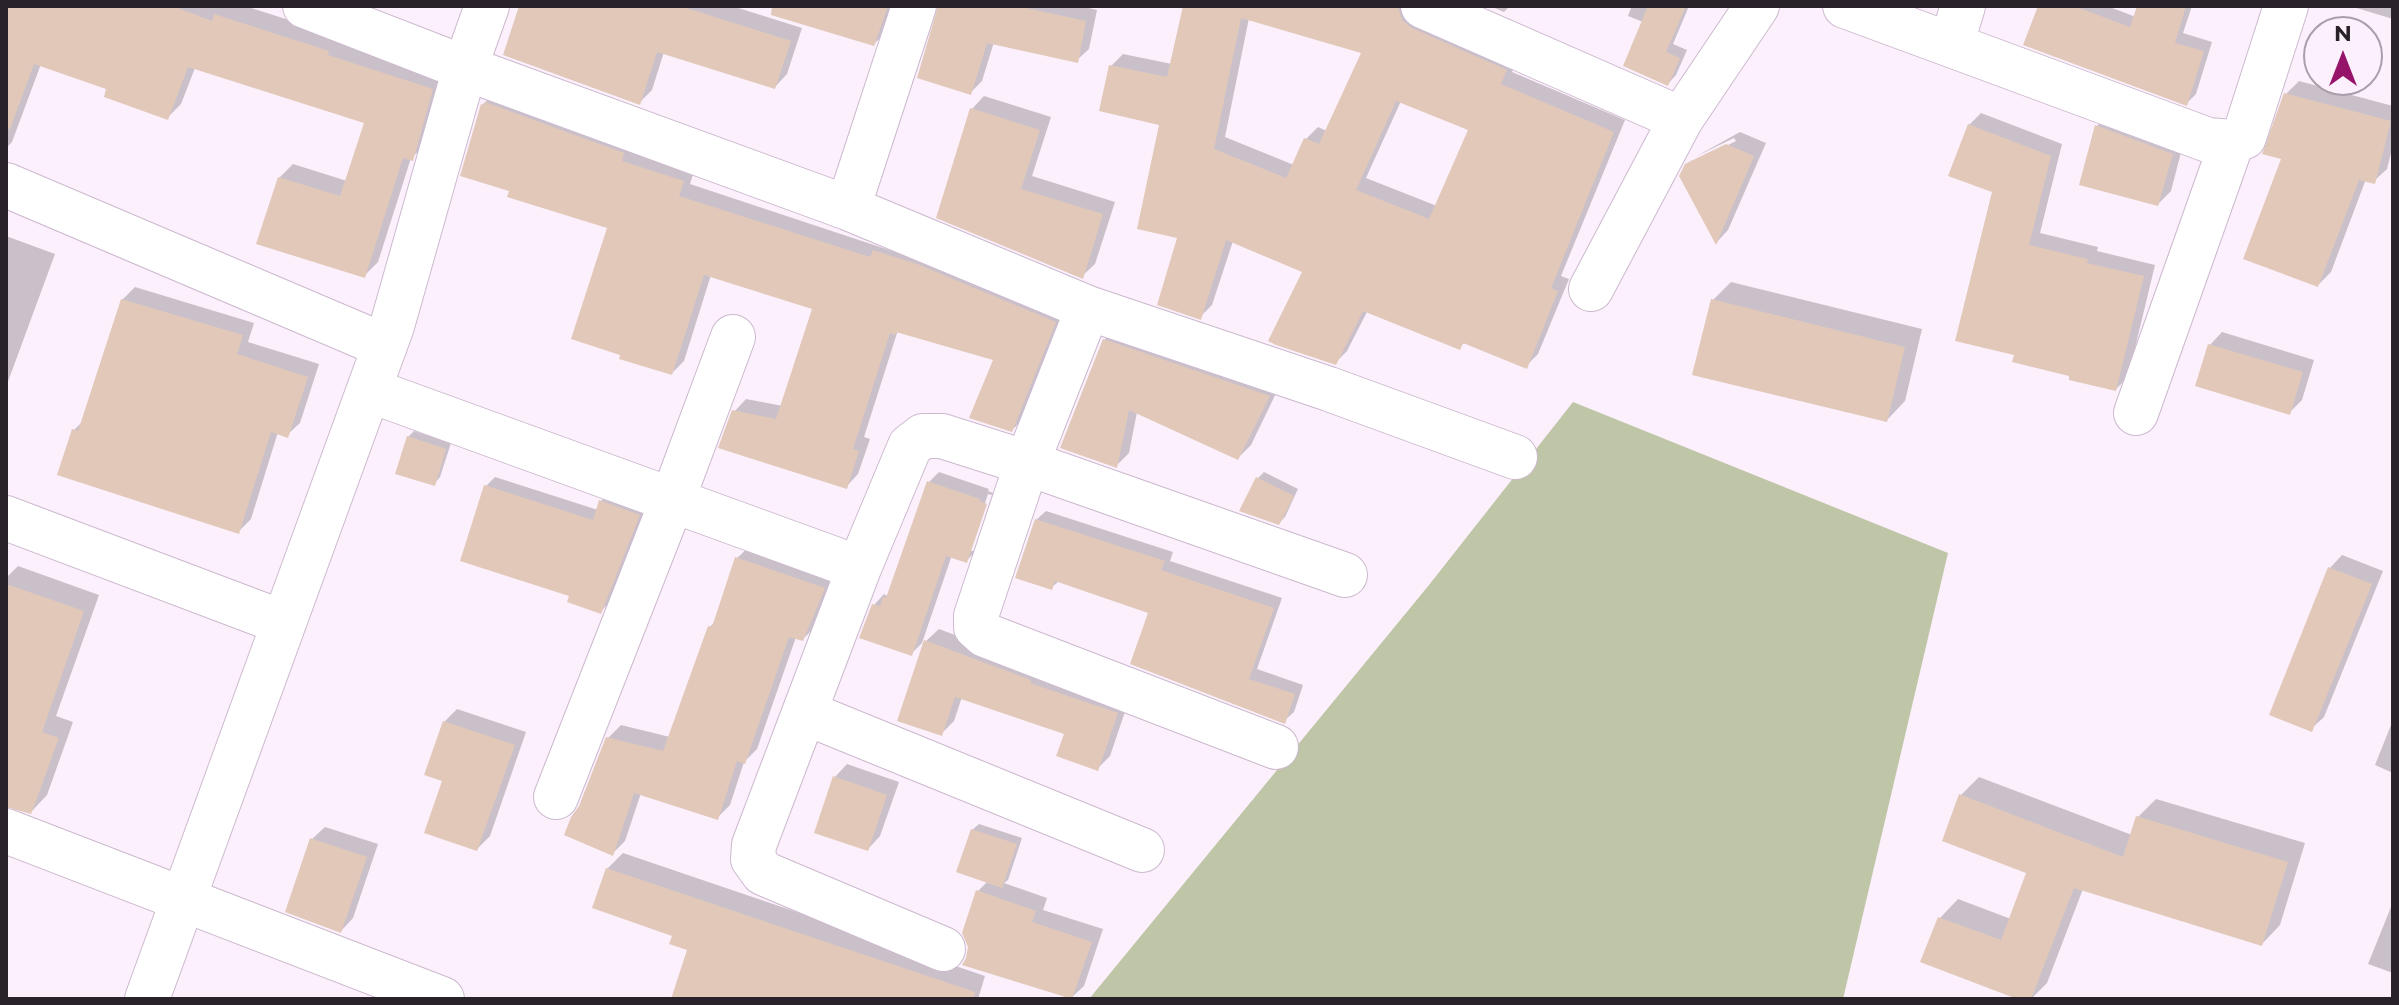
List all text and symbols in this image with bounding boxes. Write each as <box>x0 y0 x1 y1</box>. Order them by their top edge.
north arrow <box>2303 16 2383 96</box>
text: N <box>2334 20 2352 47</box>

